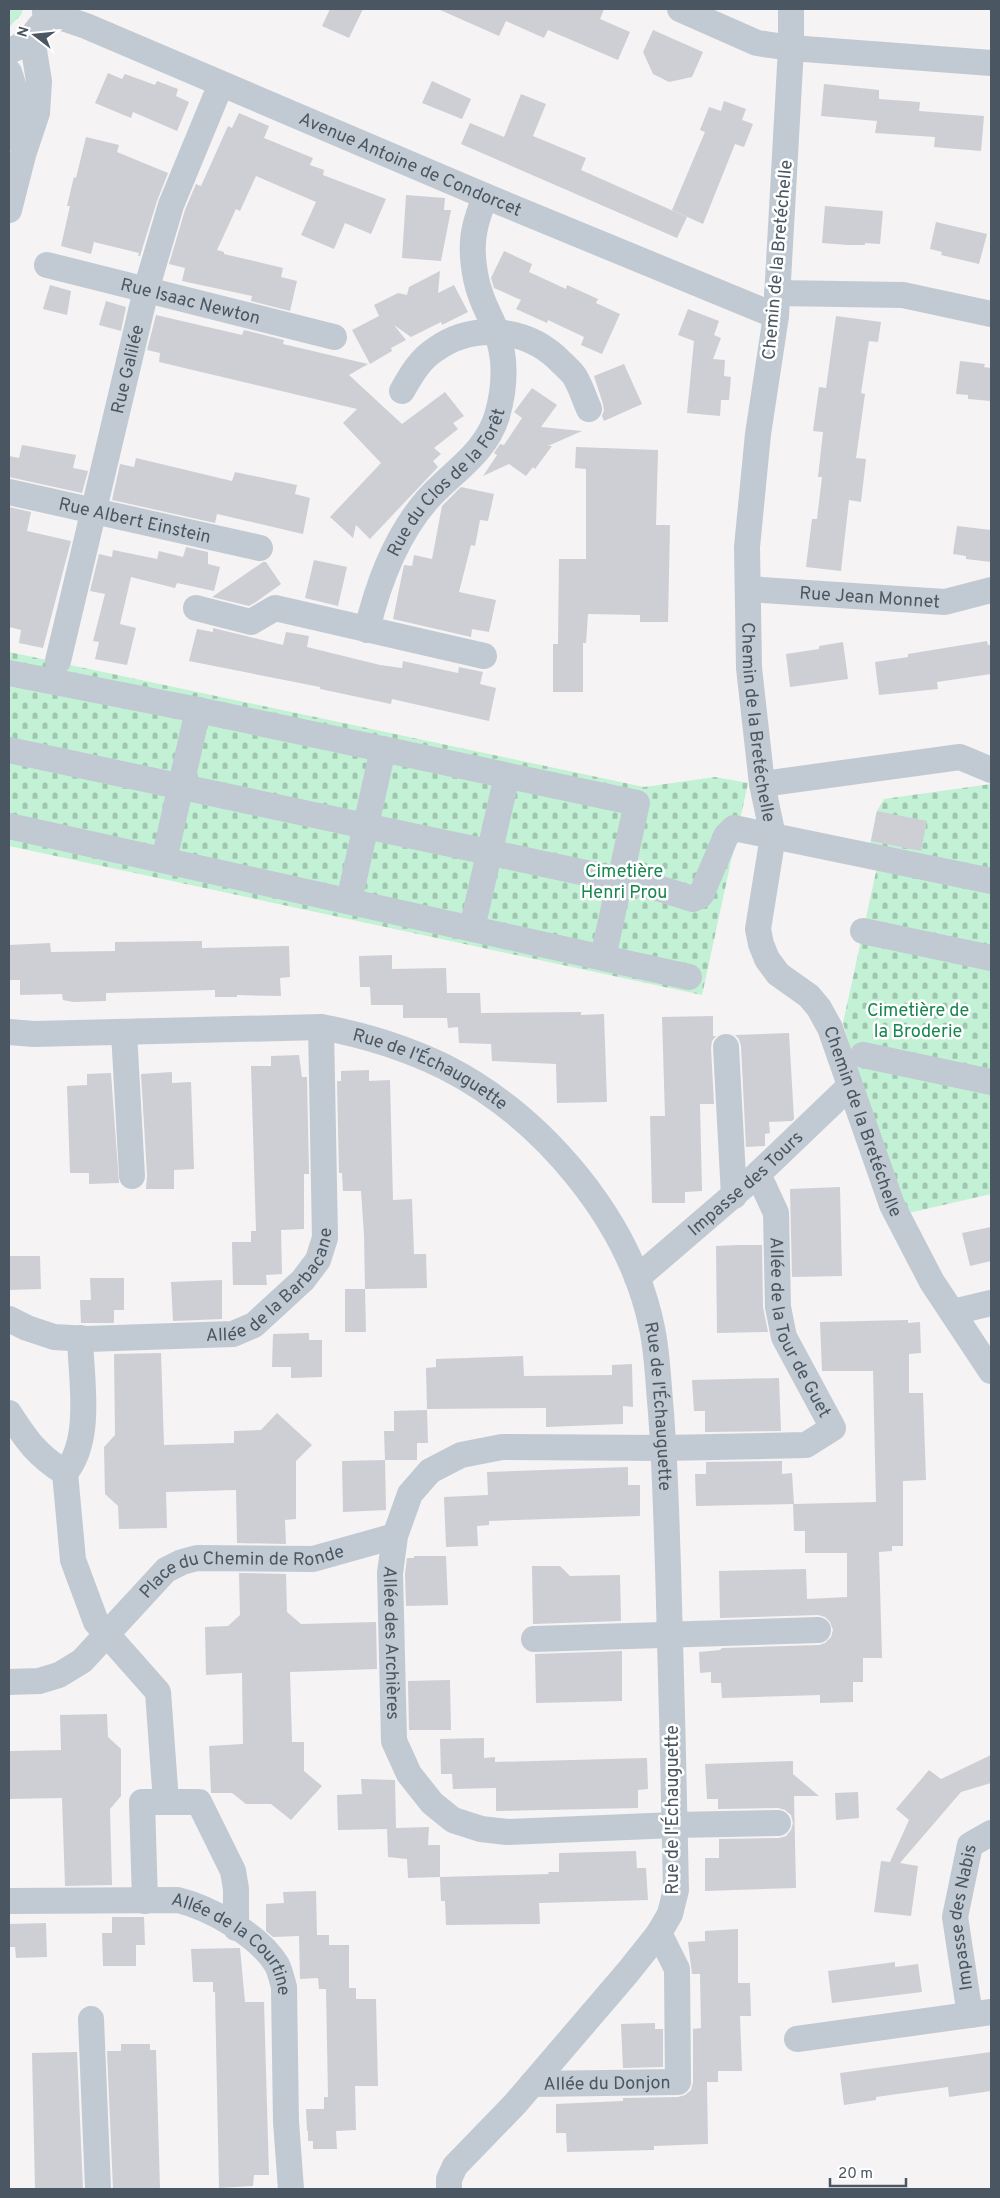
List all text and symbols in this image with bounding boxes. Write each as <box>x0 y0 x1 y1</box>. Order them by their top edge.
north arrow <box>10 10 60 60</box>
text: N <box>14 25 34 39</box>
street label: Avenue Antoine de Condorcet <box>295 108 525 223</box>
street label: Chemin de la Bretéchelle <box>758 159 799 361</box>
street label: Rue Isaac Newton <box>118 274 262 331</box>
street label: Rue Galilée <box>107 323 150 416</box>
street label: Rue du Clos de la Forêt <box>383 406 512 561</box>
street label: Rue Albert Einstein <box>56 493 213 550</box>
street label: Rue Jean Monnet <box>799 582 941 615</box>
street label: Chemin de la Bretéchelle <box>735 622 780 824</box>
park label: Cimetière Henri Prou <box>581 861 667 905</box>
park label: Cimetière de la Broderie <box>867 1000 969 1044</box>
street label: Chemin de la Bretéchelle <box>817 1023 906 1222</box>
street label: Rue de l'Échauguette <box>350 1024 512 1116</box>
street label: Impasse des Tours <box>684 1127 809 1242</box>
street label: Allée de la Barbacane <box>205 1227 338 1348</box>
street label: Allée de la Tour de Guet <box>764 1237 835 1422</box>
street label: Rue de l'Échauguette <box>638 1320 675 1491</box>
street label: Place du Chemin de Ronde <box>135 1541 347 1604</box>
street label: Allée des Archières <box>376 1565 403 1720</box>
street label: Rue de l'Échauguette <box>660 1725 685 1895</box>
street label: Impasse des Nabis <box>945 1843 983 1992</box>
street label: Allée de la Courtine <box>169 1889 294 1995</box>
street label: Allée du Donjon <box>543 2072 671 2097</box>
scale bar <box>830 2156 906 2188</box>
text: 20 m <box>838 2165 873 2184</box>

